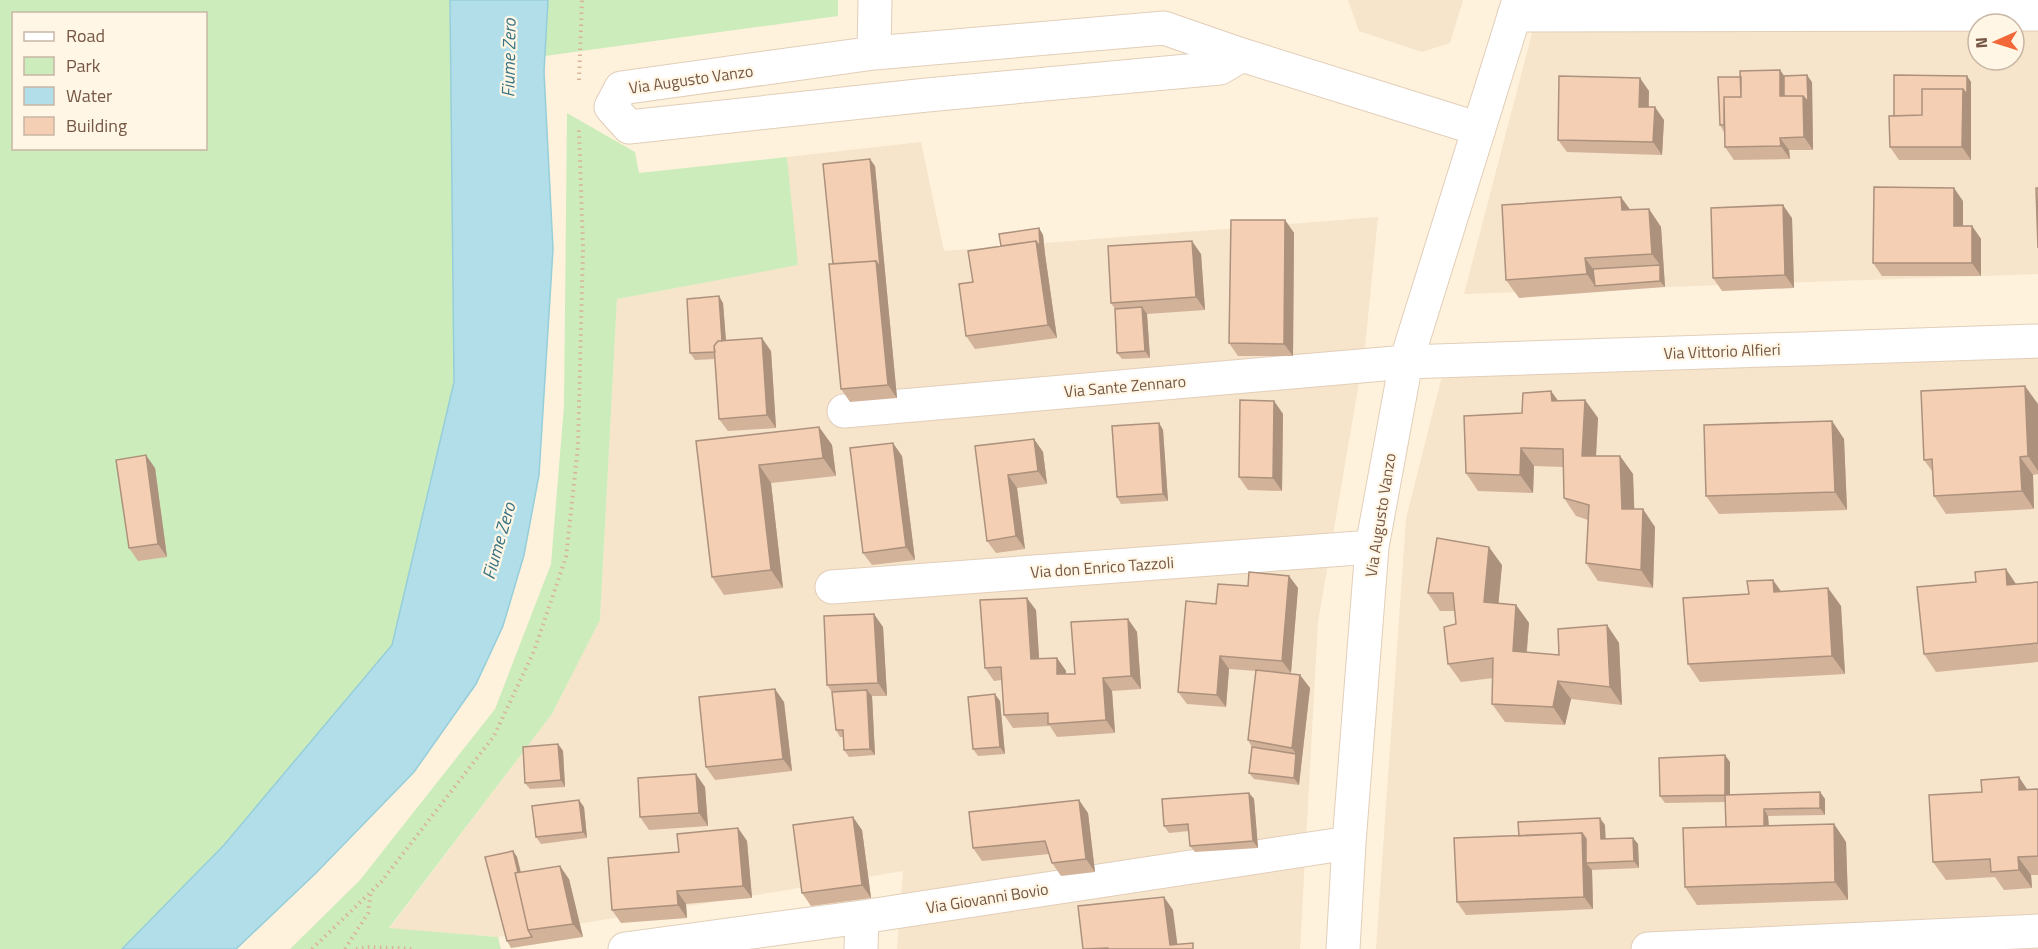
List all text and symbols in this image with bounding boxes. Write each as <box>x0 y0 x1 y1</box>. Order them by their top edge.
legend <box>12 12 207 150</box>
north arrow <box>1966 12 2026 72</box>
water label: Fiume Zero <box>494 17 523 98</box>
text: Road <box>66 22 105 49</box>
text: N <box>1969 37 1993 49</box>
text: Park <box>66 52 101 79</box>
street label: Via Augusto Vanzo <box>627 58 755 100</box>
text: Water <box>66 82 112 109</box>
text: Building <box>66 112 127 139</box>
street label: Via Vittorio Alfieri <box>1663 337 1781 365</box>
street label: Via Sante Zennaro <box>1063 369 1187 403</box>
street label: Via Augusto Vanzo <box>1358 451 1402 579</box>
water label: Fiume Zero <box>475 498 523 583</box>
street label: Via don Enrico Tazzoli <box>1029 550 1175 584</box>
street label: Via Giovanni Bovio <box>924 876 1050 920</box>

